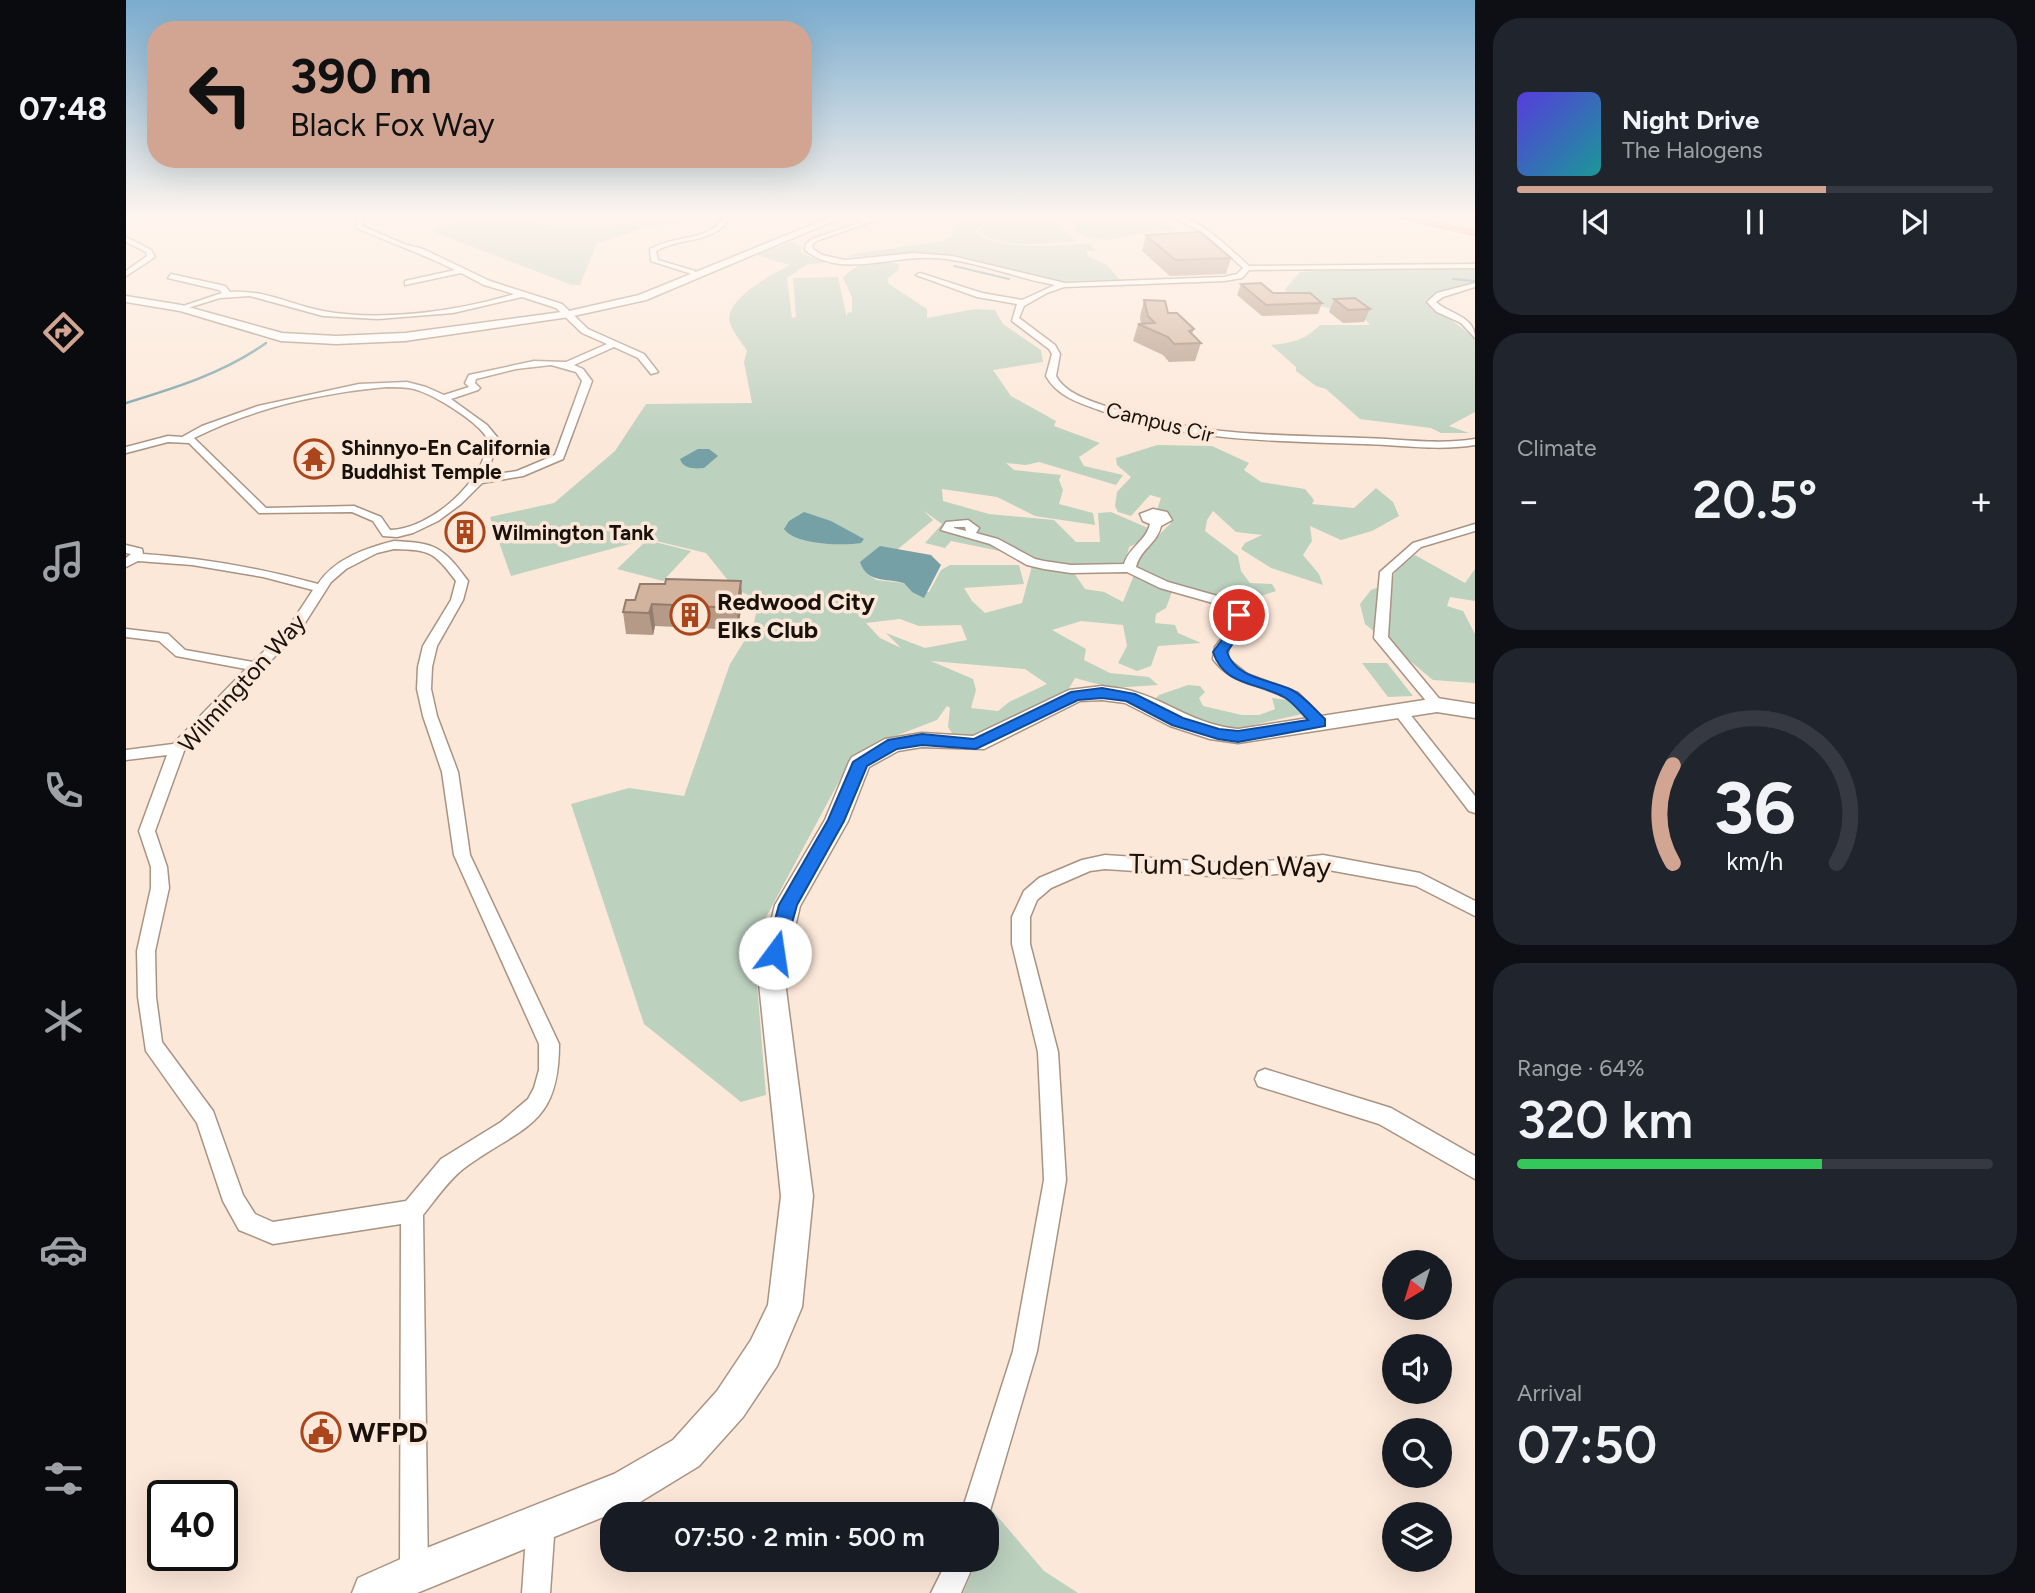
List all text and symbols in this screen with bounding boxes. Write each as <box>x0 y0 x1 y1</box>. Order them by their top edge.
text: 390 m <box>290 46 432 105</box>
icon: left <box>175 49 266 140</box>
text: 07:48 <box>19 90 107 128</box>
text: Night Drive <box>1622 104 1759 136</box>
text: Black Fox Way <box>290 106 495 144</box>
text: The Halogens <box>1622 136 1763 164</box>
icon: previous <box>1577 203 1615 241</box>
icon: pause <box>1736 203 1774 241</box>
icon: next <box>1895 203 1933 241</box>
icon: directions <box>39 308 88 357</box>
street label: Campus Cir <box>1104 397 1216 447</box>
text: Climate <box>1517 434 1596 462</box>
place label: Shinnyo-En California Buddhist Temple <box>341 435 550 484</box>
temple icon: Shinnyo-En California Buddhist Temple <box>293 438 335 480</box>
text: 20.5° <box>1693 469 1817 531</box>
text: − <box>1517 478 1541 524</box>
text: + <box>1969 478 1993 524</box>
building icon: Wilmington Tank <box>444 511 486 553</box>
place label: Wilmington Tank <box>492 520 655 545</box>
icon: music <box>39 537 88 586</box>
pin <box>1209 585 1269 645</box>
place label: Redwood City Elks Club <box>717 587 875 644</box>
building icon: Redwood City Elks Club <box>669 594 711 636</box>
icon: arrive <box>1220 596 1258 634</box>
street label: Wilmington Way <box>172 607 312 758</box>
text: 36 <box>1714 764 1796 851</box>
icon: phone <box>39 766 88 815</box>
text: km/h <box>1726 845 1784 875</box>
street label: Tum Suden Way <box>1129 846 1332 884</box>
position arrow <box>738 916 812 990</box>
icon: climate <box>39 996 88 1045</box>
text: Range · 64% <box>1517 1054 1645 1082</box>
text: 320 km <box>1517 1089 1693 1151</box>
icon: car <box>39 1225 88 1274</box>
north arrow <box>1382 1250 1452 1320</box>
map controls <box>1382 1250 1452 1572</box>
button: sound <box>1382 1334 1452 1404</box>
text: Arrival <box>1517 1379 1582 1407</box>
public building icon: WFPD <box>300 1411 342 1453</box>
text: 07:50 <box>1517 1414 1657 1476</box>
place label: WFPD <box>348 1415 428 1449</box>
button: search <box>1382 1418 1452 1488</box>
icon: filters <box>39 1454 88 1503</box>
speed limit sign: 40 <box>147 1480 238 1571</box>
button: layers <box>1382 1502 1452 1572</box>
text: 07:50 · 2 min · 500 m <box>674 1521 925 1553</box>

